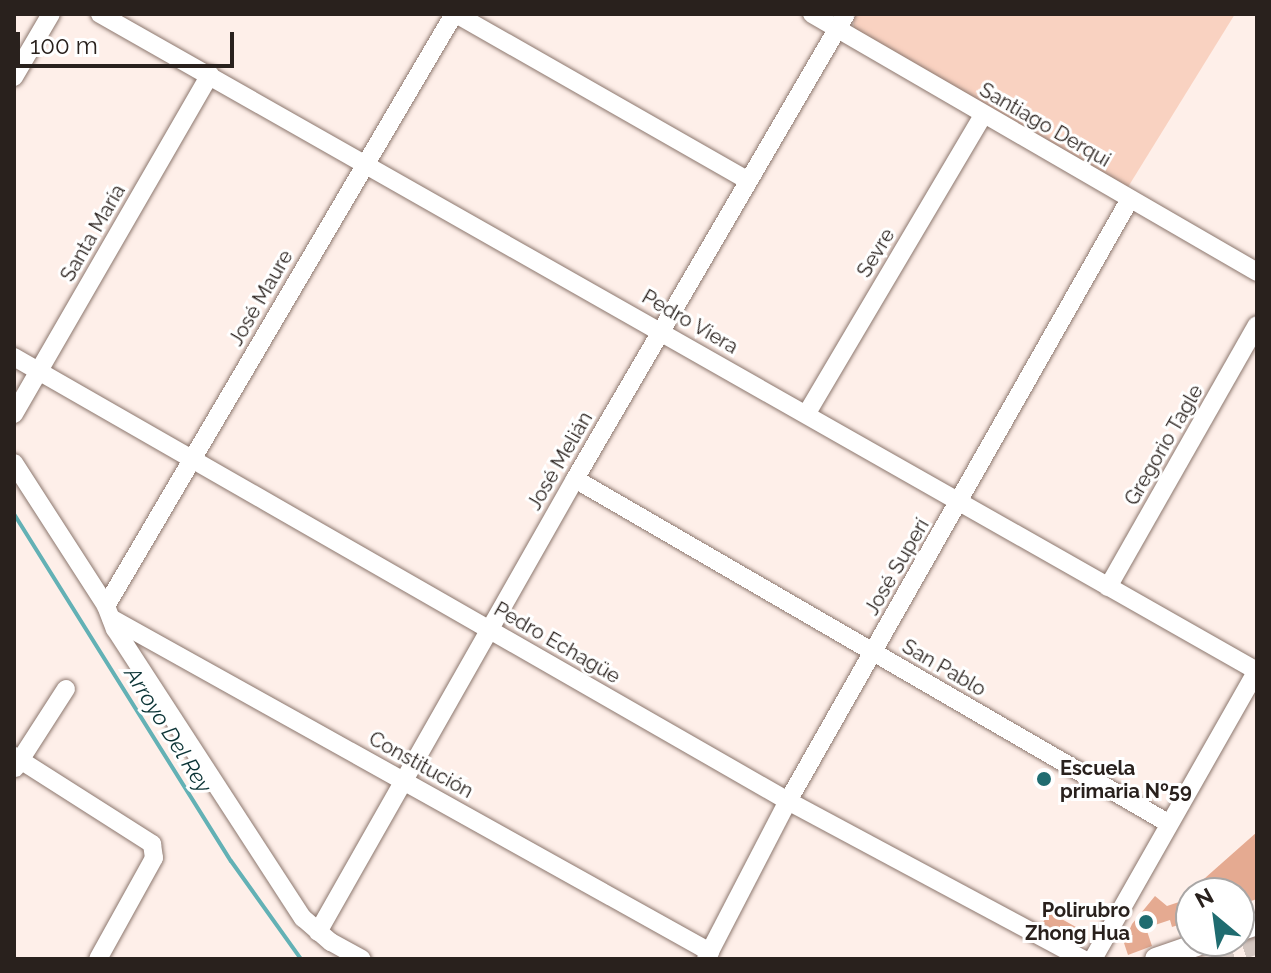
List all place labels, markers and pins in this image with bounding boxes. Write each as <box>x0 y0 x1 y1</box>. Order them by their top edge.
place label: Escuela primaria Nº59 <box>1060 756 1192 803</box>
marker: Escuela primaria Nº59 <box>1035 770 1053 788</box>
place label: Polirubro Zhong Hua <box>1025 898 1130 945</box>
marker: Polirubro Zhong Hua <box>1137 913 1155 931</box>

